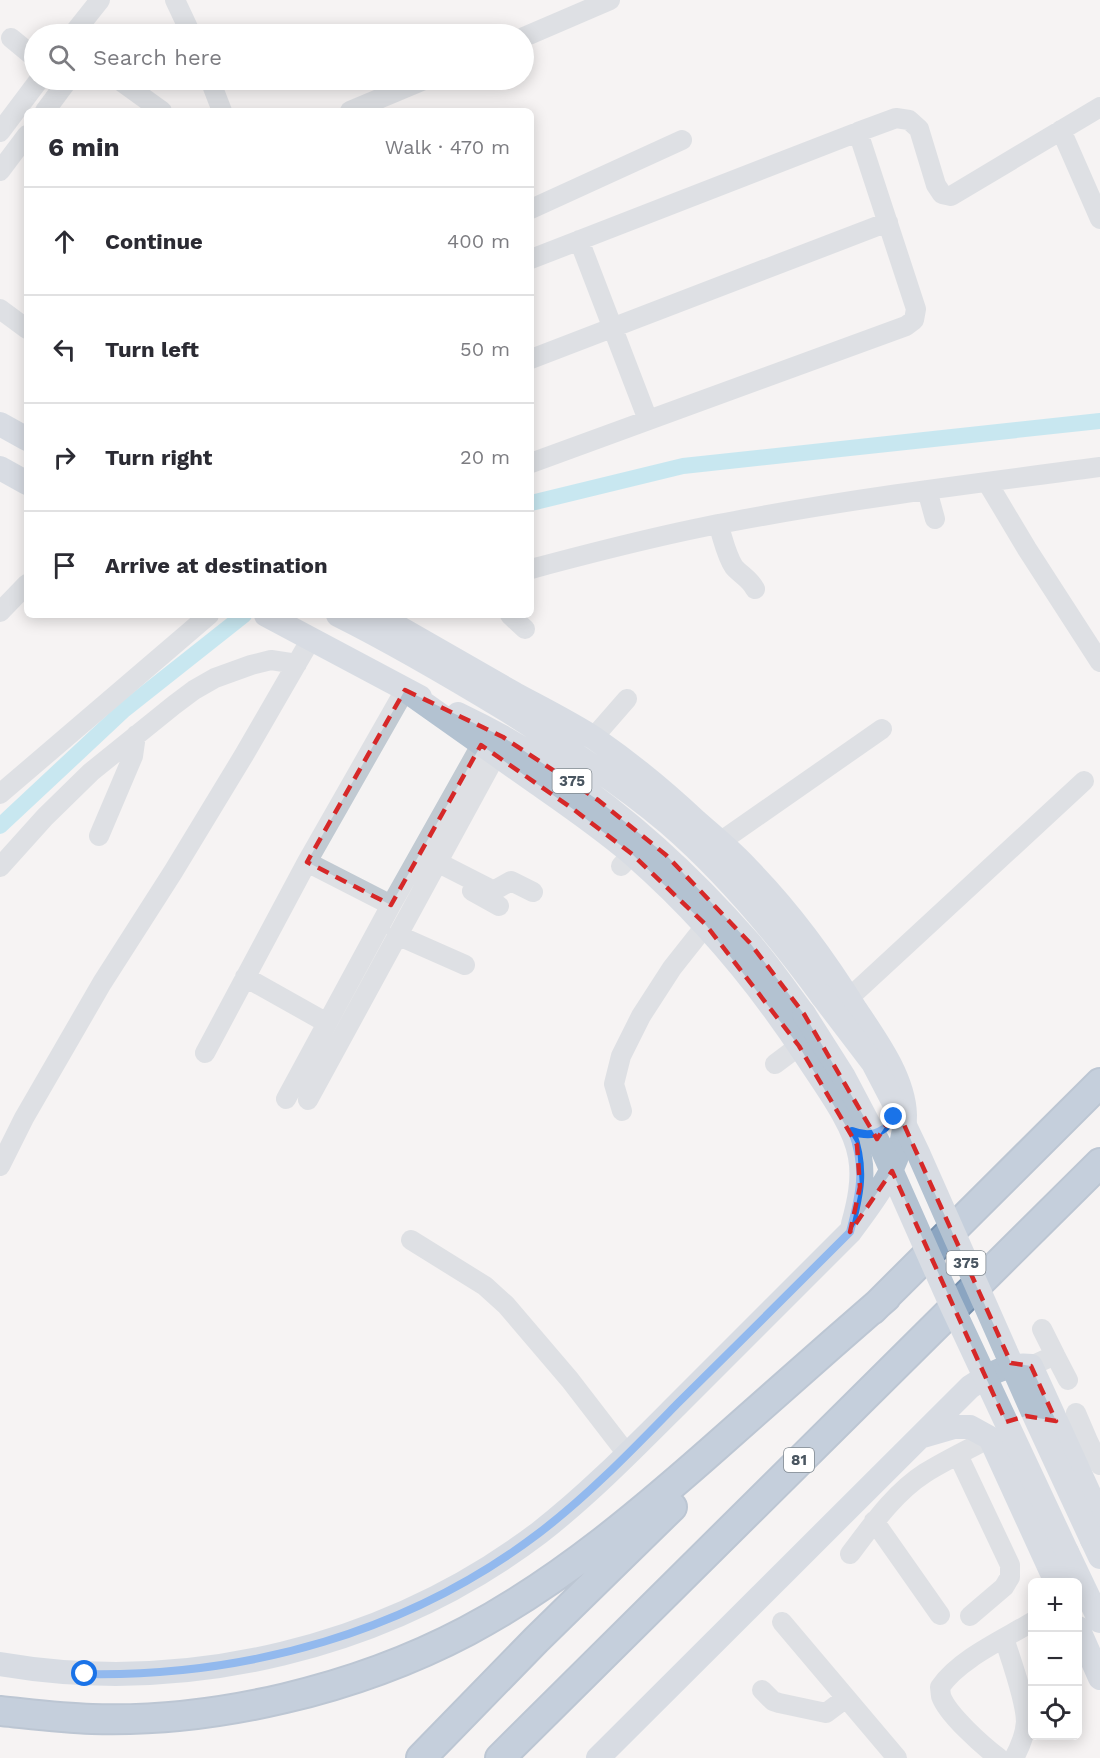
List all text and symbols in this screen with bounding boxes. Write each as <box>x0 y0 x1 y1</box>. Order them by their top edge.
search box <box>24 24 534 90</box>
icon: search <box>45 41 78 74</box>
text: Search here <box>93 45 222 70</box>
text: 6 min <box>48 132 120 162</box>
text: Walk · 470 m <box>385 135 510 159</box>
icon: ahead <box>48 225 81 258</box>
text: Continue <box>105 229 203 254</box>
text: 400 m <box>447 229 510 253</box>
icon: left <box>48 333 81 366</box>
text: Turn left <box>105 337 199 362</box>
text: 50 m <box>460 337 510 361</box>
icon: right <box>48 441 81 474</box>
text: Turn right <box>105 445 212 470</box>
text: 20 m <box>460 445 510 469</box>
icon: arrive <box>48 549 81 582</box>
text: Arrive at destination <box>105 553 328 578</box>
road number: 375 <box>552 769 592 793</box>
route end <box>880 1103 906 1129</box>
road number: 375 <box>946 1251 986 1275</box>
road number: 81 <box>784 1448 814 1472</box>
map controls <box>1028 1578 1082 1740</box>
button: + <box>1028 1578 1082 1632</box>
button: − <box>1028 1632 1082 1686</box>
route start <box>71 1660 97 1686</box>
button: locate <box>1028 1686 1082 1740</box>

